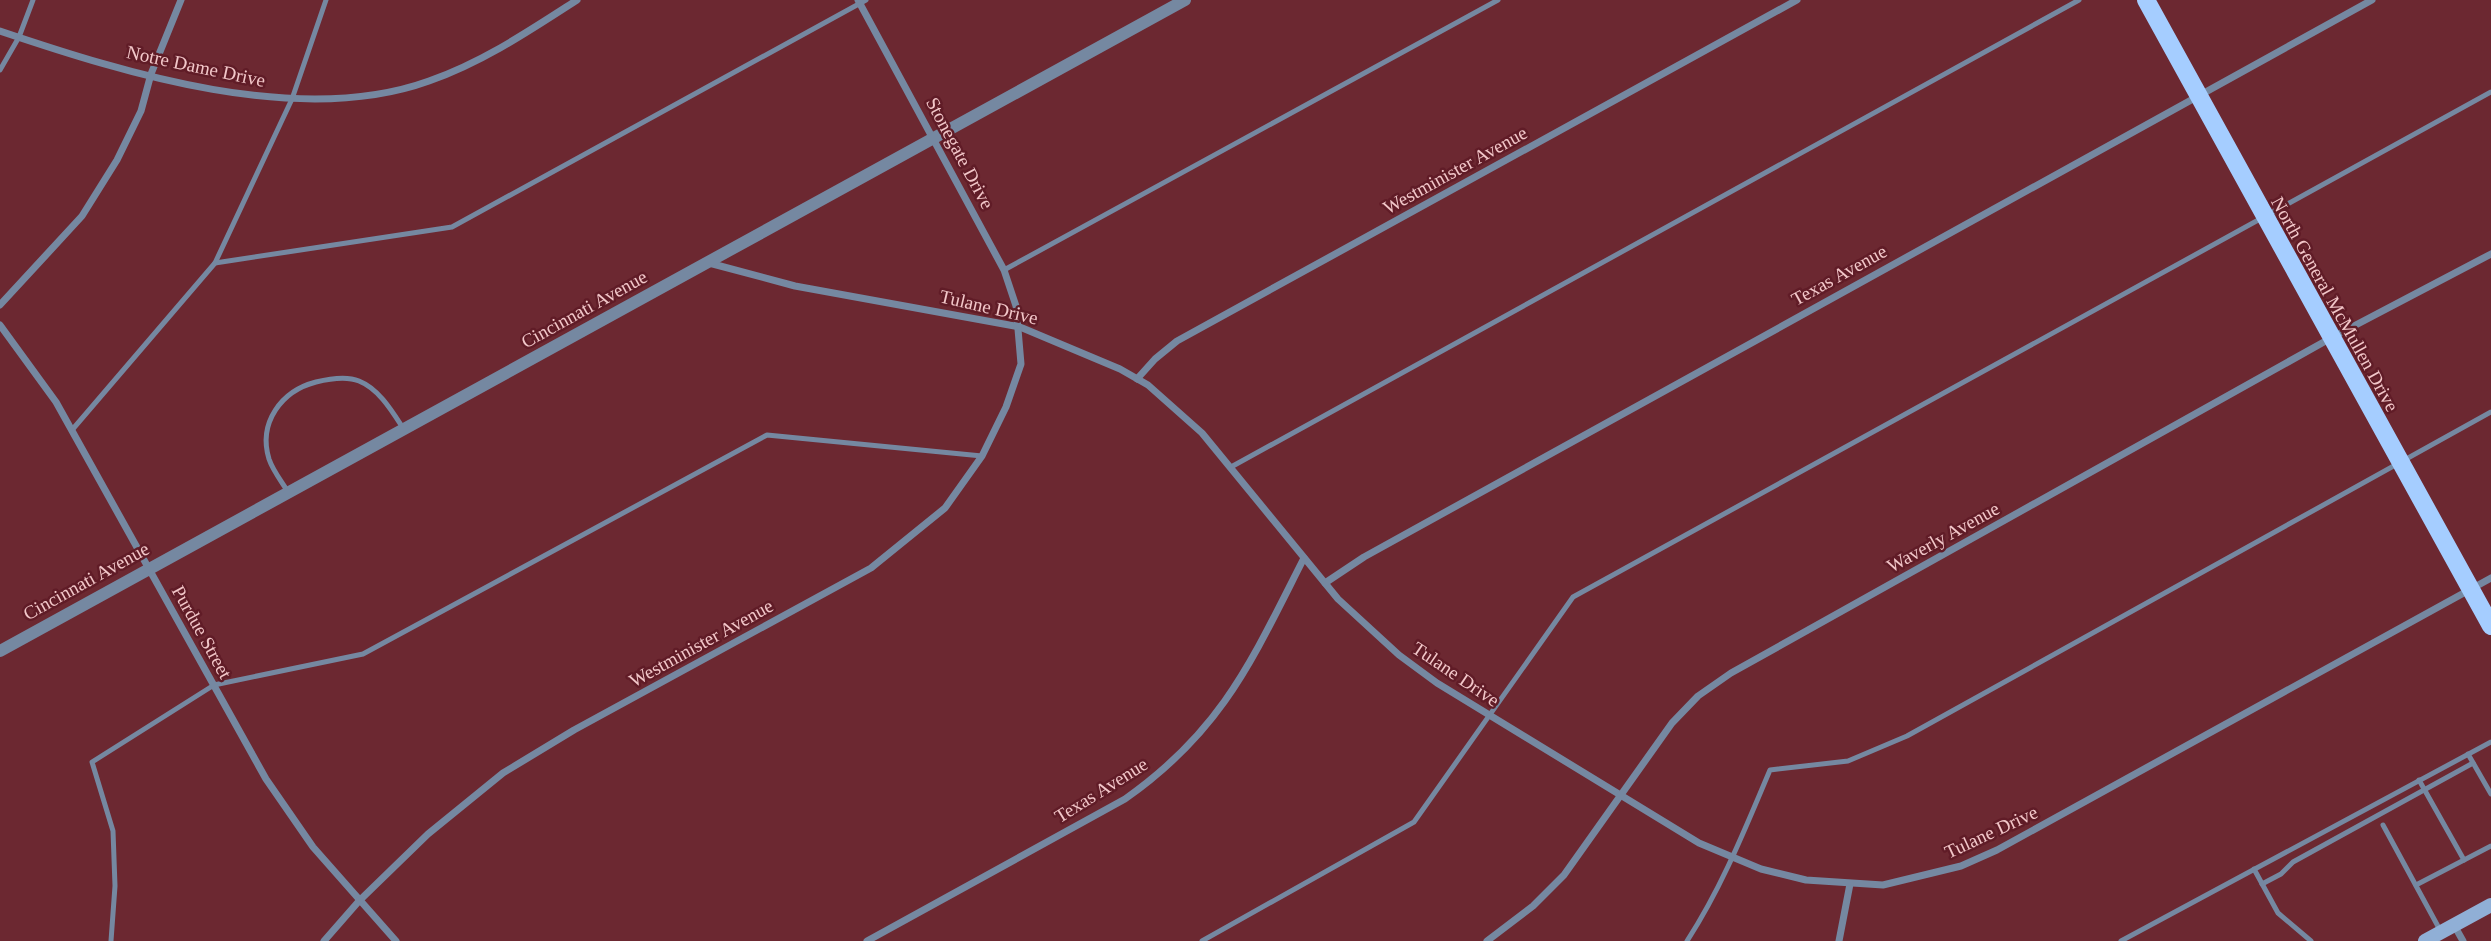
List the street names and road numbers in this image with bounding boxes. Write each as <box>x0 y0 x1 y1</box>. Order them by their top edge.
street label: Notre Dame Drive <box>125 41 267 91</box>
street label: Stonegate Drive <box>922 94 998 212</box>
street label: Westminister Avenue <box>1379 122 1531 218</box>
street label: North General McMullen Drive <box>2267 193 2403 415</box>
street label: Texas Avenue <box>1788 240 1890 310</box>
street label: Cincinnati Avenue <box>517 266 651 352</box>
street label: Tulane Drive <box>938 286 1040 328</box>
street label: Waverly Avenue <box>1883 497 2003 577</box>
street label: Cincinnati Avenue <box>19 538 153 624</box>
street label: Purdue Street <box>168 582 236 683</box>
street label: Westminister Avenue <box>625 595 777 691</box>
street label: Tulane Drive <box>1409 637 1503 711</box>
street label: Texas Avenue <box>1051 753 1151 827</box>
street label: Tulane Drive <box>1941 801 2041 863</box>

